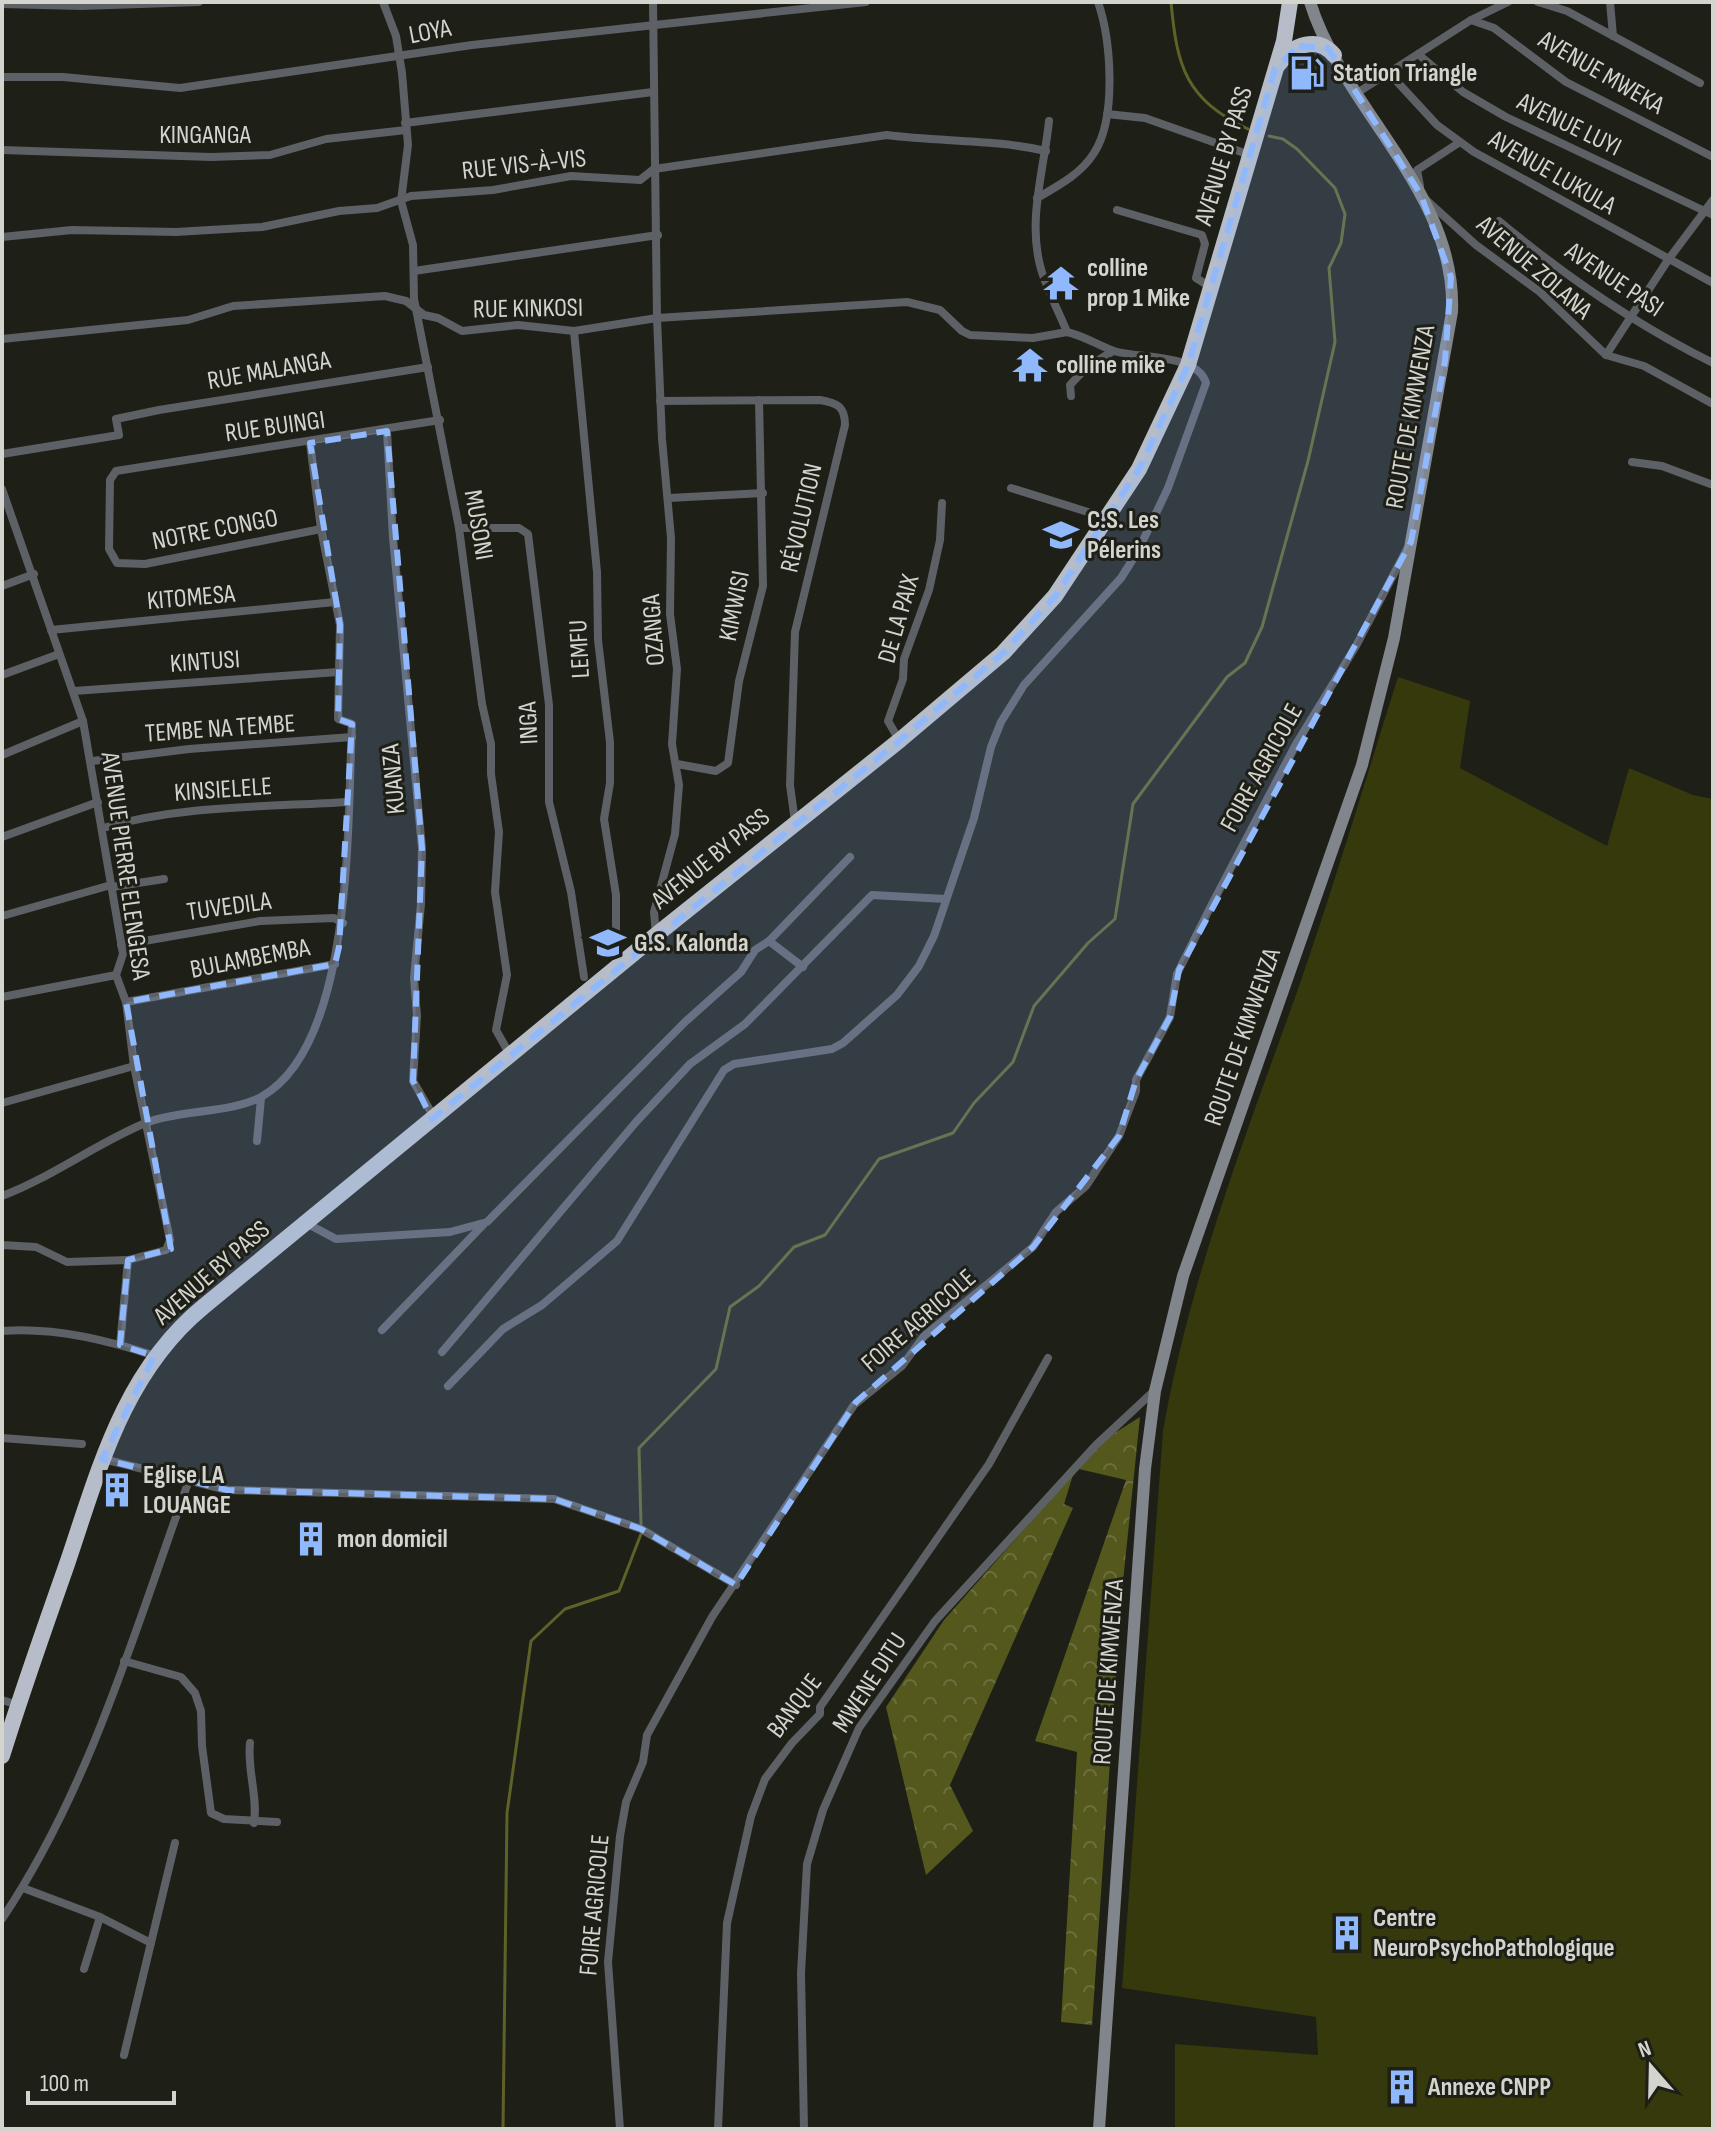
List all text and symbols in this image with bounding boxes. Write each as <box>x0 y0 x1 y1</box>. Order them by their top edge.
street label: LOYA <box>406 13 455 51</box>
street label: AVENUE MWEKA <box>1532 24 1670 122</box>
fuel station icon: Station Triangle <box>1288 54 1326 92</box>
place label: Station Triangle <box>1333 58 1477 89</box>
street label: AVENUE BY PASS <box>1188 83 1260 230</box>
street label: AVENUE LUYI <box>1511 86 1626 163</box>
street label: KINGANGA <box>159 120 252 151</box>
street label: AVENUE LUKULA <box>1482 124 1622 222</box>
street label: RUE VIS-À-VIS <box>460 143 588 187</box>
street label: AVENUE ZOLANA <box>1469 209 1599 327</box>
street label: AVENUE PASI <box>1558 235 1669 324</box>
place label: colline prop 1 Mike <box>1087 253 1190 314</box>
temple icon: colline prop 1 Mike <box>1042 264 1080 302</box>
street label: RUE KINKOSI <box>473 293 583 325</box>
street label: ROUTE DE KIMWENZA <box>1380 322 1443 511</box>
street label: RUE MALANGA <box>205 345 334 397</box>
temple icon: colline mike <box>1011 346 1049 384</box>
place label: colline mike <box>1056 350 1165 381</box>
street label: RUE BUINGI <box>223 405 327 449</box>
street label: RÉVOLUTION <box>774 460 830 576</box>
street label: MUSONI <box>457 487 499 563</box>
street label: NOTRE CONGO <box>149 503 281 557</box>
place label: C.S. Les Pélerins <box>1087 505 1161 566</box>
school or university icon: C.S. Les Pélerins <box>1042 516 1080 554</box>
street label: KIMWISI <box>713 568 757 644</box>
street label: DE LA PAIX <box>872 571 926 667</box>
street label: KITOMESA <box>146 579 237 617</box>
street label: OZANGA <box>636 592 672 667</box>
street label: LEMFU <box>563 619 597 679</box>
street label: KINTUSI <box>169 644 241 680</box>
street label: FOIRE AGRICOLE <box>1214 699 1310 837</box>
street label: INGA <box>512 700 546 745</box>
street label: TEMBE NA TEMBE <box>144 708 296 750</box>
street label: KUANZA <box>375 742 413 816</box>
street label: AVENUE PIERRE ELENGESA <box>94 749 156 983</box>
street label: KINSIELELE <box>173 771 273 809</box>
street label: AVENUE BY PASS <box>645 802 776 917</box>
street label: TUVEDILA <box>185 886 274 928</box>
school or university icon: G.S. Kalonda <box>589 924 627 962</box>
place label: G.S. Kalonda <box>634 928 749 959</box>
street label: BULAMBEMBA <box>188 932 313 986</box>
street label: ROUTE DE KIMWENZA <box>1198 943 1288 1130</box>
street label: AVENUE BY PASS <box>147 1214 276 1332</box>
street label: FOIRE AGRICOLE <box>855 1263 983 1379</box>
place label: Eglise LA LOUANGE <box>143 1460 231 1521</box>
building icon: Eglise LA LOUANGE <box>98 1471 136 1509</box>
building icon: mon domicil <box>292 1520 330 1558</box>
place label: mon domicil <box>337 1524 448 1555</box>
street label: ROUTE DE KIMWENZA <box>1087 1577 1131 1766</box>
street label: MWENE DITU <box>826 1627 914 1739</box>
street label: BANQUE <box>761 1668 829 1744</box>
street label: FOIRE AGRICOLE <box>573 1833 617 1977</box>
place label: Centre NeuroPsychoPathologique <box>1373 1903 1615 1964</box>
building icon: Centre NeuroPsychoPathologique <box>1328 1914 1366 1952</box>
north arrow <box>1611 2027 1691 2107</box>
text: N <box>1635 2035 1655 2064</box>
scale bar <box>28 2055 174 2105</box>
building icon: Annexe CNPP <box>1383 2068 1421 2106</box>
text: 100 m <box>40 2069 89 2098</box>
place label: Annexe CNPP <box>1427 2072 1551 2103</box>

